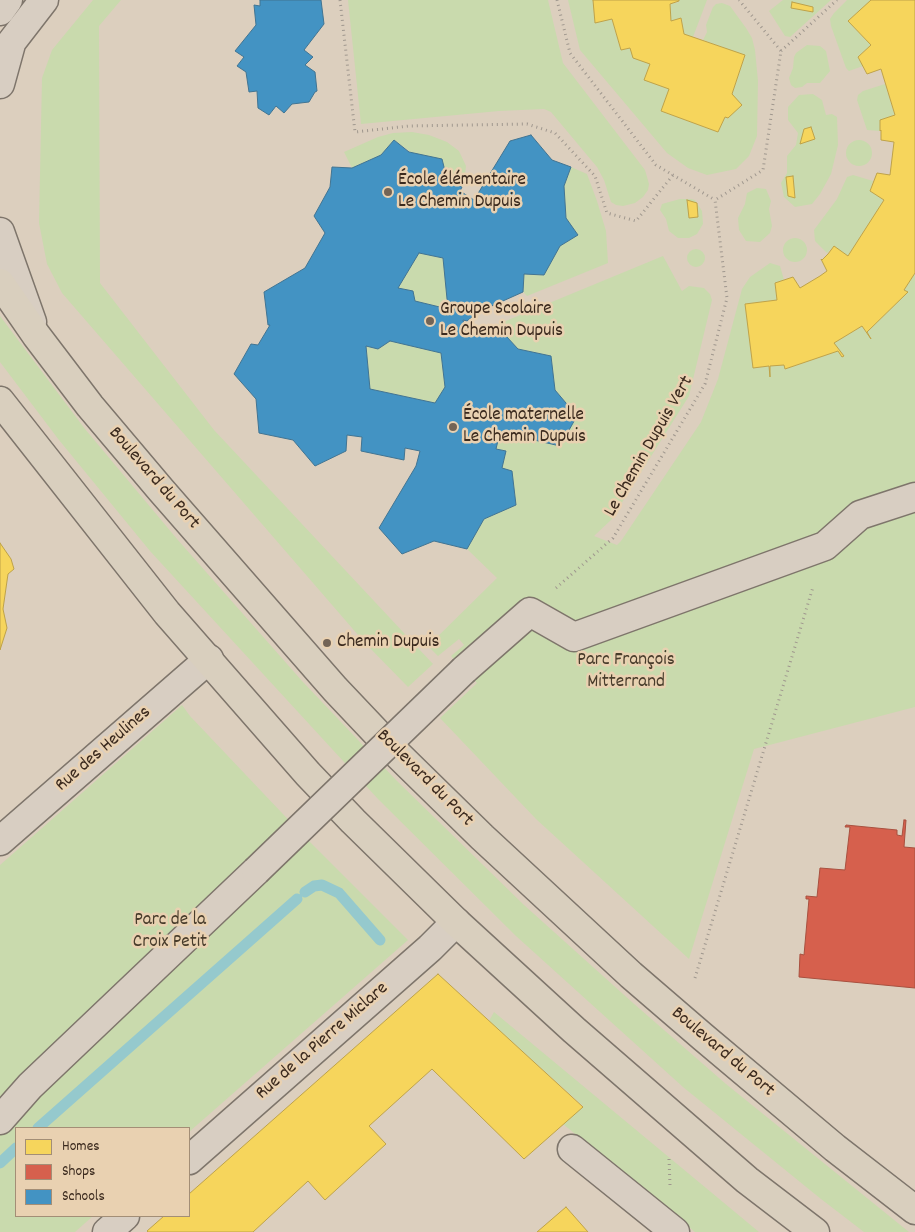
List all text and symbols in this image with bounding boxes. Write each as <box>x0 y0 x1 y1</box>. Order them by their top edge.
place label: École élémentaire Le Chemin Dupuis <box>398 170 526 214</box>
marker: École élémentaire Le Chemin Dupuis <box>382 186 394 198</box>
place label: Groupe Scolaire Le Chemin Dupuis <box>440 299 563 343</box>
marker: Groupe Scolaire Le Chemin Dupuis <box>424 315 436 327</box>
street label: Le Chemin Dupuis Vert <box>600 372 700 522</box>
place label: École maternelle Le Chemin Dupuis <box>463 405 586 449</box>
marker: École maternelle Le Chemin Dupuis <box>447 421 459 433</box>
street label: Boulevard du Port <box>102 423 204 535</box>
place label: Chemin Dupuis <box>337 632 440 654</box>
marker: Chemin Dupuis <box>321 637 333 649</box>
park label: Parc François Mitterrand <box>577 650 675 694</box>
street label: Rue des Heulines <box>52 702 156 798</box>
street label: Boulevard du Port <box>371 726 477 832</box>
park label: Parc de la Croix Petit <box>133 910 207 954</box>
street label: Rue de la Pierre Miclare <box>252 978 394 1106</box>
street label: Boulevard du Port <box>666 1003 778 1103</box>
legend <box>15 1127 190 1217</box>
text: Homes <box>62 1136 100 1158</box>
text: Shops <box>62 1161 95 1183</box>
text: Schools <box>62 1186 105 1208</box>

